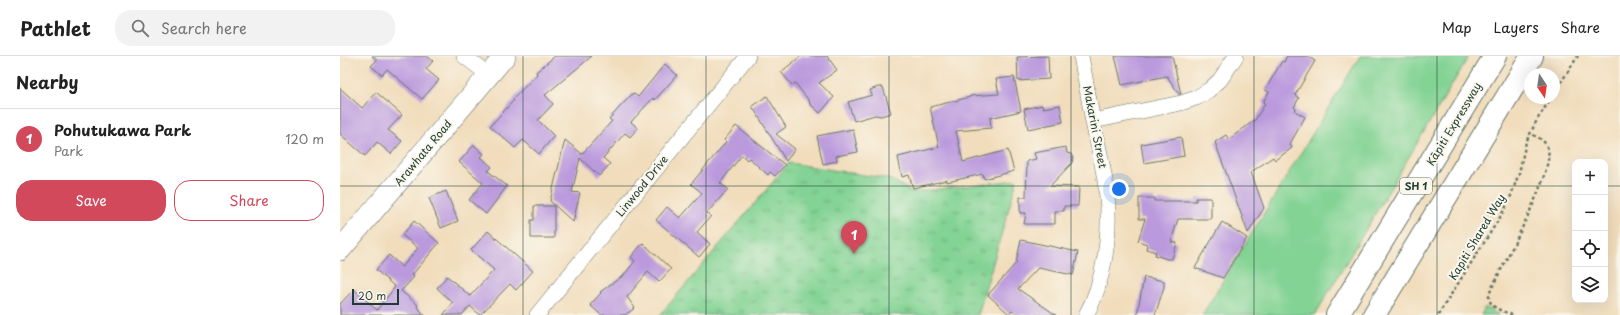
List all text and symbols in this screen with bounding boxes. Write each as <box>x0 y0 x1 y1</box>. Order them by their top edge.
search box <box>115 10 395 46</box>
text: Pathlet <box>20 14 91 42</box>
text: Search here <box>161 16 247 39</box>
icon: search <box>129 17 151 39</box>
text: Map <box>1442 17 1472 38</box>
text: Layers <box>1494 17 1539 38</box>
text: Share <box>1561 17 1600 38</box>
north arrow <box>1524 68 1560 104</box>
text: Nearby <box>16 69 78 95</box>
street label: Kāpiti Expressway <box>1422 79 1485 169</box>
street label: Makarini Street <box>1079 84 1112 170</box>
street label: Arawhata Road <box>390 116 456 190</box>
text: Pohutukawa Park <box>54 118 191 141</box>
text: 1 <box>26 129 32 148</box>
text: 120 m <box>285 129 324 148</box>
text: Park <box>54 141 83 160</box>
street label: Linwood Drive <box>611 151 672 220</box>
map controls <box>1572 159 1608 303</box>
button: + <box>1572 159 1608 195</box>
road number: SH 1 <box>1400 178 1432 194</box>
your location <box>1109 179 1129 199</box>
button: Save <box>16 180 166 221</box>
button: Share <box>174 180 324 221</box>
street label: Kapiti Shared Way <box>1444 190 1509 283</box>
button: − <box>1572 195 1608 231</box>
pin: 1 <box>841 221 867 254</box>
button: locate <box>1572 231 1608 267</box>
button: layers <box>1572 267 1608 303</box>
scale bar <box>352 287 399 306</box>
text: 20 m <box>358 287 386 304</box>

